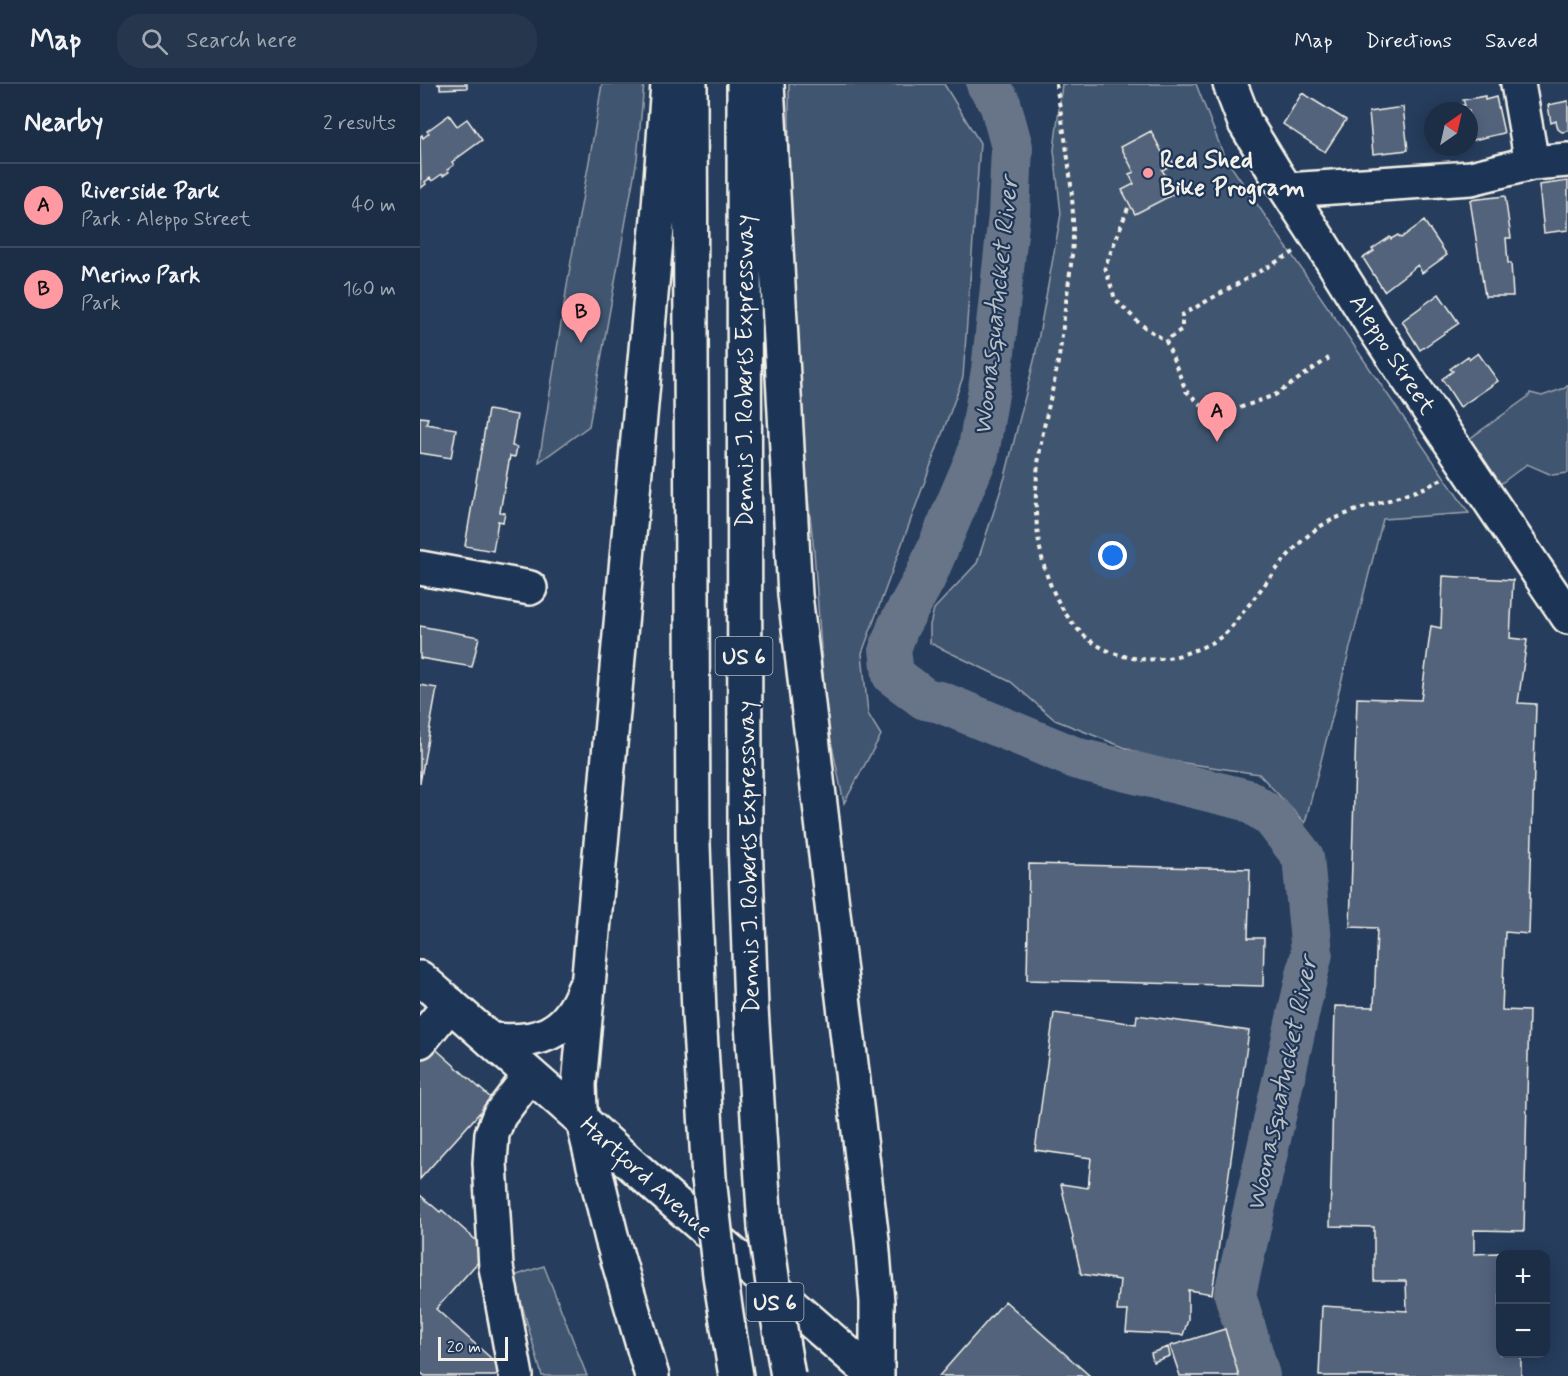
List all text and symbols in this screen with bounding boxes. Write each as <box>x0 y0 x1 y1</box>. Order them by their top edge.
search box <box>117 14 537 68</box>
text: Map <box>30 23 81 60</box>
icon: search <box>138 25 171 58</box>
text: Search here <box>186 27 297 55</box>
text: Map <box>1294 27 1333 55</box>
text: Directions <box>1366 27 1452 55</box>
text: Saved <box>1485 27 1538 55</box>
north arrow <box>1424 102 1478 156</box>
text: Nearby <box>24 106 103 140</box>
text: 2 results <box>323 110 396 137</box>
place label: Red Shed Bike Program <box>1160 145 1305 205</box>
marker: Red Shed Bike Program <box>1141 166 1155 180</box>
water label: Woonasquatucket River <box>966 171 1028 437</box>
text: Riverside Park <box>81 178 220 206</box>
text: A <box>37 192 50 219</box>
text: 40 m <box>352 192 396 219</box>
text: Park · Aleppo Street <box>81 206 251 233</box>
street label: Dennis J. Roberts Expressway <box>730 214 761 528</box>
text: Merino Park <box>81 262 200 290</box>
text: B <box>37 276 50 303</box>
text: 160 m <box>343 276 396 303</box>
street label: Aleppo Street <box>1341 289 1442 421</box>
text: Park <box>81 290 121 317</box>
pin: B <box>562 294 600 343</box>
pin: A <box>1198 392 1236 442</box>
your location <box>1098 541 1127 570</box>
road number: US 6 <box>716 637 772 675</box>
street label: Dennis J. Roberts Expressway <box>731 700 768 1014</box>
water label: Woonasquatucket River <box>1239 950 1327 1215</box>
street label: Hartford Avenue <box>572 1110 719 1248</box>
map controls <box>1496 1250 1550 1358</box>
button: + <box>1496 1250 1550 1304</box>
road number: US 6 <box>746 1283 804 1321</box>
button: − <box>1496 1304 1550 1358</box>
scale bar <box>438 1334 508 1362</box>
text: 20 m <box>447 1337 481 1358</box>

